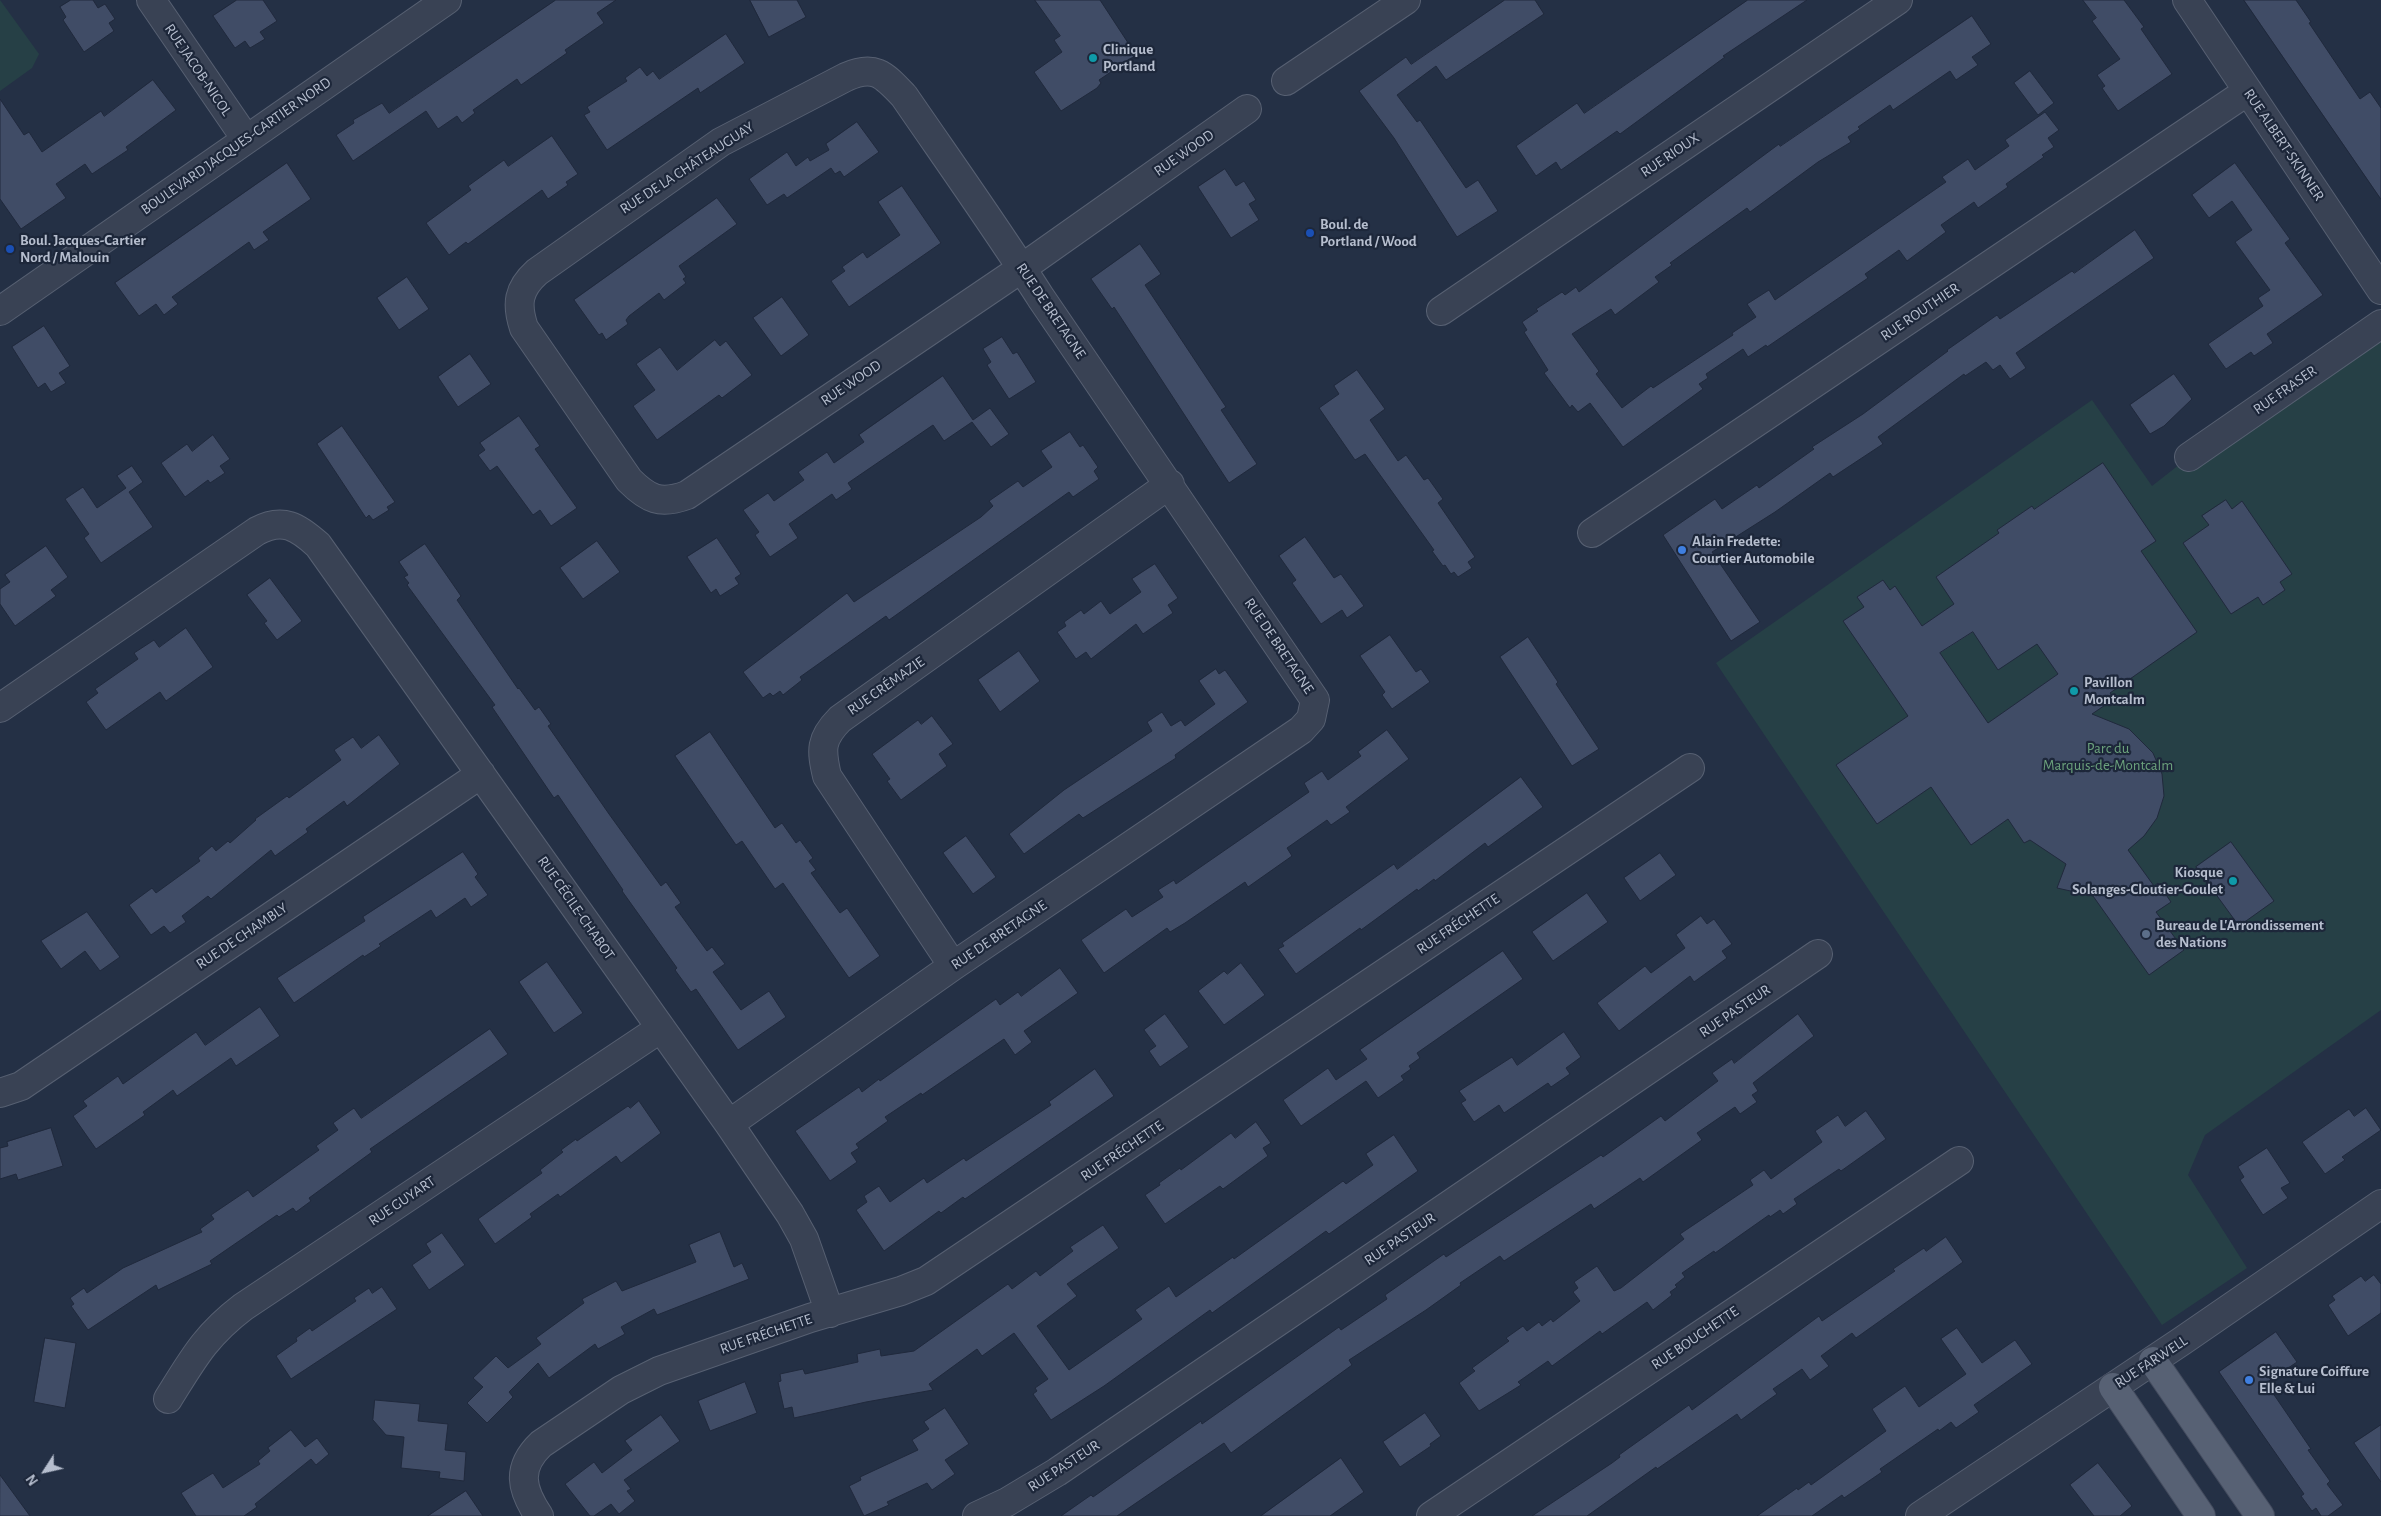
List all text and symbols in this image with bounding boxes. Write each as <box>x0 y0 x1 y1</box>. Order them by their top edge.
street label: RUE JACOB-NICOL <box>161 20 235 120</box>
place label: Clinique Portland <box>1103 40 1155 75</box>
marker: Clinique Portland <box>1087 52 1099 64</box>
street label: BOULEVARD JACQUES-CARTIER NORD <box>138 73 334 219</box>
street label: RUE ALBERT-SKINNER <box>2240 86 2328 204</box>
street label: RUE DE LA CHÂTEAUGUAY <box>617 118 757 218</box>
street label: RUE WOOD <box>1151 126 1217 180</box>
street label: RUE RIOUX <box>1637 129 1703 181</box>
place label: Boul. de Portland / Wood <box>1320 215 1417 250</box>
marker: Boul. de Portland / Wood <box>1304 227 1316 239</box>
place label: Boul. Jacques-Cartier Nord / Malouin <box>20 231 146 266</box>
marker: Boul. Jacques-Cartier Nord / Malouin <box>4 243 16 255</box>
street label: RUE DE BRETAGNE <box>1012 260 1090 362</box>
street label: RUE ROUTHIER <box>1877 279 1963 345</box>
street label: RUE WOOD <box>817 356 885 410</box>
street label: RUE FRASER <box>2250 362 2320 418</box>
place label: Alain Fredette: Courtier Automobile <box>1692 532 1815 567</box>
marker: Alain Fredette: Courtier Automobile <box>1676 544 1688 556</box>
street label: RUE DE BRETAGNE <box>1240 595 1318 697</box>
street label: RUE CRÉMAZIE <box>844 653 928 719</box>
place label: Pavillon Montcalm <box>2084 673 2145 708</box>
marker: Pavillon Montcalm <box>2068 685 2080 697</box>
park label: Parc du Marquis-de-Montcalm <box>2043 739 2173 774</box>
street label: RUE CÉCILE-CHABOT <box>534 853 618 963</box>
place label: Kiosque Solanges-Cloutier-Goulet <box>2072 863 2223 898</box>
marker: Kiosque Solanges-Cloutier-Goulet <box>2227 875 2239 887</box>
street label: RUE FRÉCHETTE <box>1413 890 1503 958</box>
street label: RUE DE BRETAGNE <box>948 896 1050 974</box>
street label: RUE DE CHAMBLY <box>193 899 291 973</box>
place label: Bureau de L'Arrondissement des Nations <box>2156 916 2324 951</box>
marker: Bureau de L'Arrondissement des Nations <box>2140 928 2152 940</box>
street label: RUE PASTEUR <box>1696 981 1774 1041</box>
street label: RUE FRÉCHETTE <box>1077 1117 1167 1185</box>
street label: RUE GUYART <box>365 1172 439 1230</box>
street label: RUE PASTEUR <box>1361 1209 1439 1269</box>
street label: RUE BOUCHETTE <box>1648 1302 1742 1374</box>
street label: RUE FRÉCHETTE <box>718 1310 814 1358</box>
street label: RUE FARWELL <box>2111 1332 2191 1392</box>
place label: Signature Coiffure Elle & Lui <box>2259 1362 2369 1397</box>
marker: Signature Coiffure Elle & Lui <box>2243 1374 2255 1386</box>
street label: RUE PASTEUR <box>1025 1436 1103 1496</box>
north arrow <box>20 1446 70 1496</box>
text: N <box>24 1472 41 1488</box>

